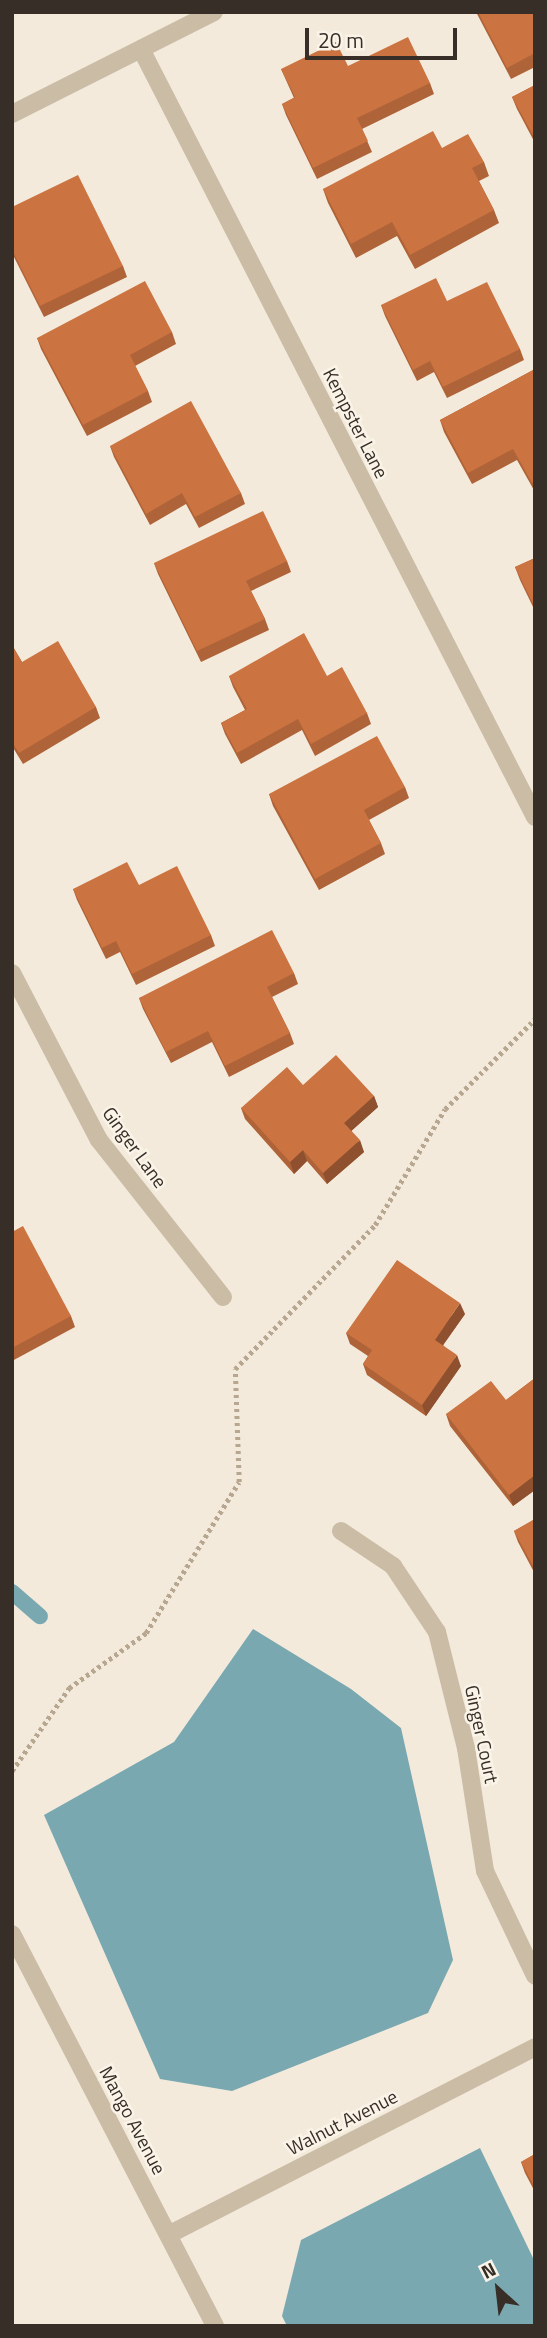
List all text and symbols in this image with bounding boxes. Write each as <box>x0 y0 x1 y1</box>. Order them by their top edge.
scale bar <box>309 14 461 58</box>
text: 20 m <box>318 24 364 56</box>
street label: Kempster Lane <box>319 364 393 482</box>
street label: Ginger Lane <box>98 1102 172 1192</box>
street label: Ginger Court <box>460 1683 504 1785</box>
street label: Mango Avenue <box>95 2062 171 2178</box>
street label: Walnut Avenue <box>283 2084 401 2160</box>
north arrow <box>463 2254 533 2324</box>
text: N <box>476 2254 501 2286</box>

